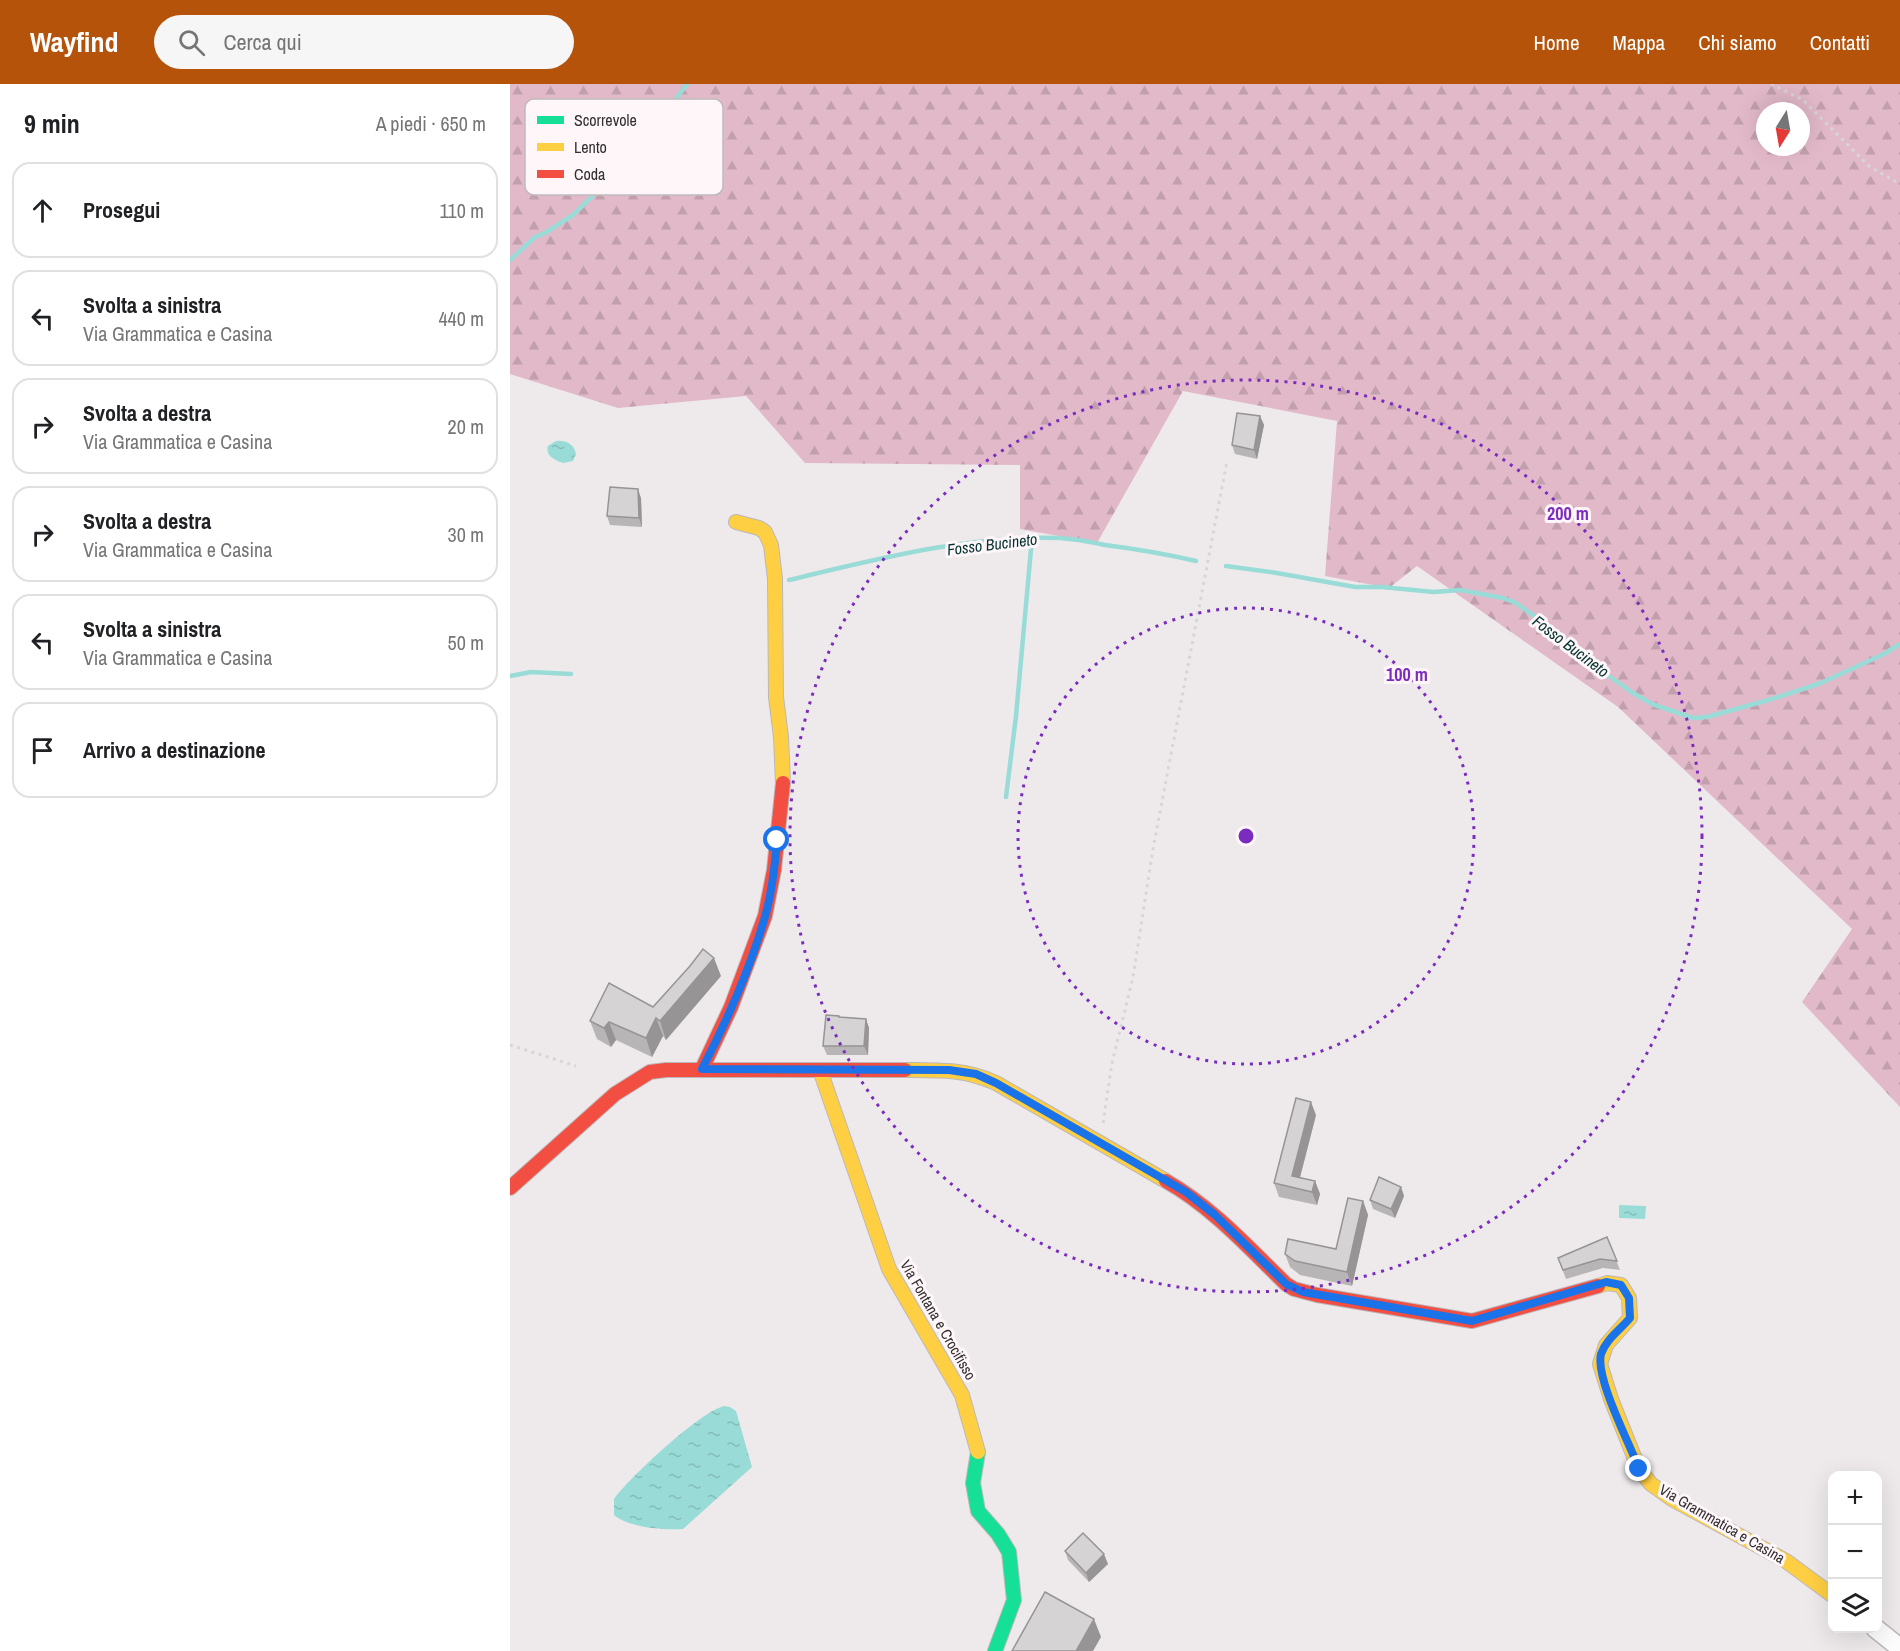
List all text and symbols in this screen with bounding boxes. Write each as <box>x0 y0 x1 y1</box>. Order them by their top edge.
search box <box>154 15 574 69</box>
text: Wayfind <box>30 23 118 61</box>
icon: search <box>175 26 208 59</box>
text: Cerca qui <box>223 27 302 57</box>
text: Home <box>1534 28 1580 57</box>
text: Mappa <box>1613 28 1665 57</box>
text: Chi siamo <box>1698 28 1777 57</box>
text: Contatti <box>1810 28 1870 57</box>
legend <box>525 99 723 195</box>
north arrow <box>1756 102 1810 156</box>
text: 9 min <box>24 106 80 141</box>
text: Scorrevole <box>574 109 637 131</box>
text: A piedi · 650 m <box>376 110 486 137</box>
text: Lento <box>574 136 607 158</box>
text: Coda <box>574 163 606 185</box>
icon: ahead <box>26 194 59 227</box>
text: Prosegui <box>83 195 160 225</box>
text: 110 m <box>440 197 484 224</box>
text: Svolta a sinistra <box>83 290 221 320</box>
icon: left <box>26 302 59 335</box>
text: 440 m <box>438 305 484 332</box>
text: Via Grammatica e Casina <box>83 320 272 347</box>
text: Svolta a destra <box>83 398 211 428</box>
icon: right <box>26 410 59 443</box>
text: 20 m <box>448 413 484 440</box>
text: Via Grammatica e Casina <box>83 428 272 455</box>
text: 200 m <box>1547 501 1589 526</box>
text: Svolta a destra <box>83 506 211 536</box>
icon: right <box>26 518 59 551</box>
text: 30 m <box>448 521 484 548</box>
water label: Fosso Bucineto <box>946 528 1038 560</box>
text: Via Grammatica e Casina <box>83 536 272 563</box>
water label: Fosso Bucineto <box>1528 610 1614 682</box>
text: Svolta a sinistra <box>83 614 221 644</box>
icon: left <box>26 626 59 659</box>
text: 50 m <box>448 629 484 656</box>
text: Via Grammatica e Casina <box>83 644 272 671</box>
text: 100 m <box>1386 662 1428 687</box>
icon: arrive <box>26 734 59 767</box>
text: Arrivo a destinazione <box>83 735 265 765</box>
route start <box>763 826 789 852</box>
centre of rings <box>1236 826 1256 846</box>
street label: Via Fontana e Crocifisso <box>896 1256 981 1384</box>
route end <box>1625 1455 1651 1481</box>
map controls <box>1828 1471 1882 1633</box>
button: + <box>1828 1471 1882 1525</box>
street label: Via Grammatica e Casina <box>1656 1479 1789 1568</box>
button: − <box>1828 1525 1882 1579</box>
button: layers <box>1828 1579 1882 1633</box>

